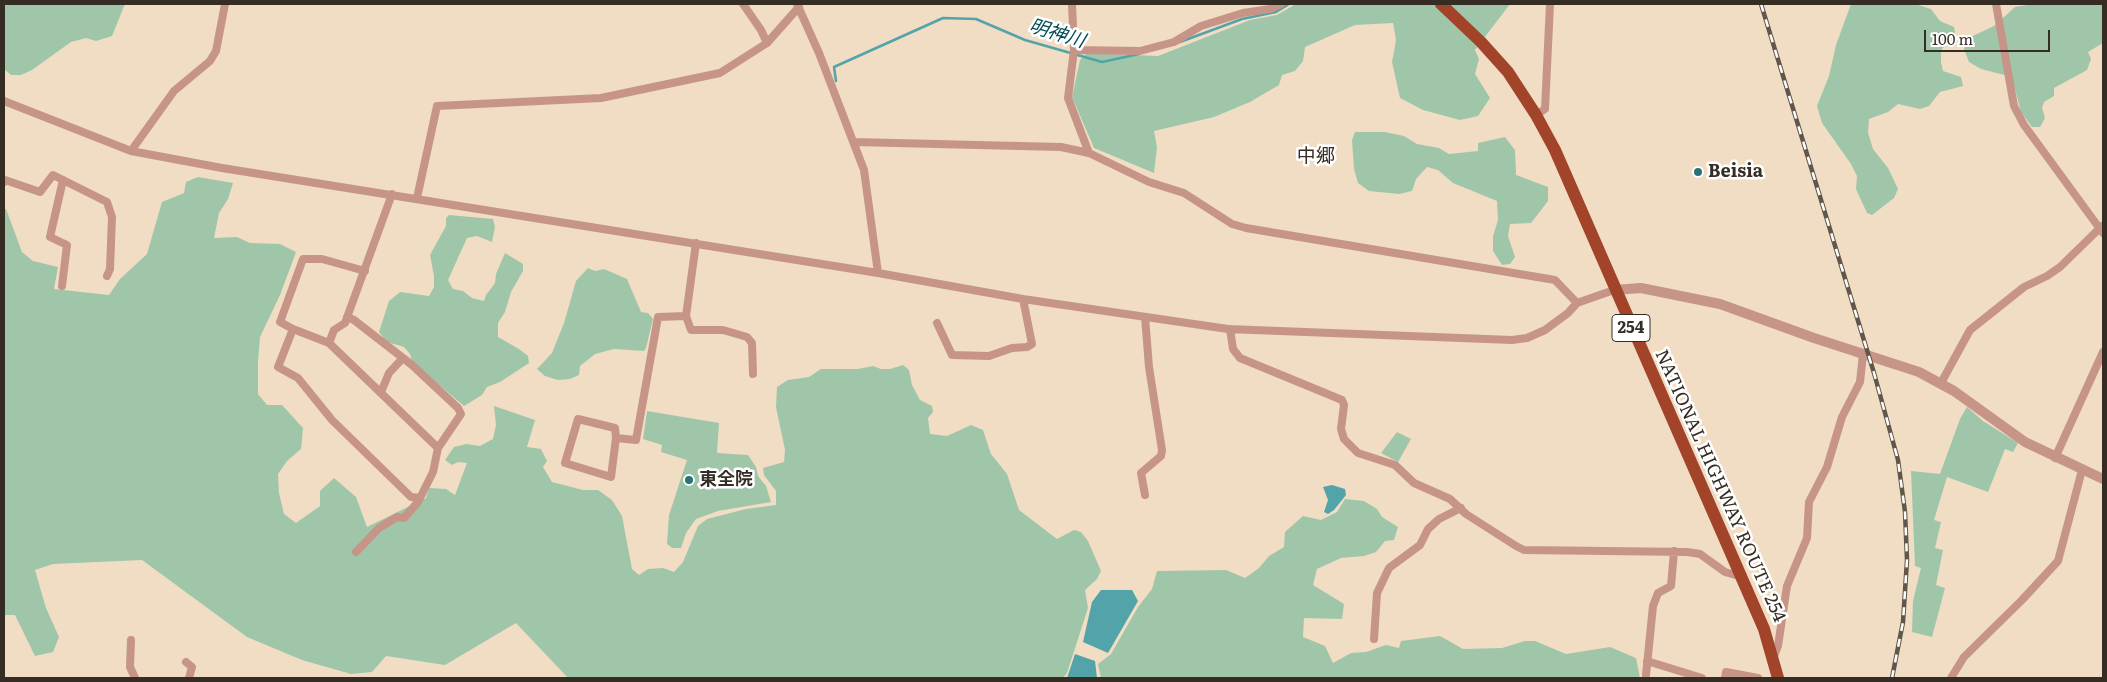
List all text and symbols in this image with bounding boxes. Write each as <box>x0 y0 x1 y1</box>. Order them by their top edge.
water label: 明神川 <box>1026 15 1088 53</box>
scale bar <box>1927 20 2053 52</box>
text: 100 m <box>1932 27 1973 50</box>
district label: 中郷 <box>1297 145 1335 167</box>
place label: Beisia <box>1708 161 1763 183</box>
marker: Beisia <box>1692 166 1704 178</box>
road number: 254 <box>1612 314 1650 342</box>
street label: NATIONAL HIGHWAY ROUTE 254 <box>1650 346 1790 626</box>
place label: 東全院 <box>699 469 753 491</box>
marker: 東全院 <box>683 474 695 486</box>

